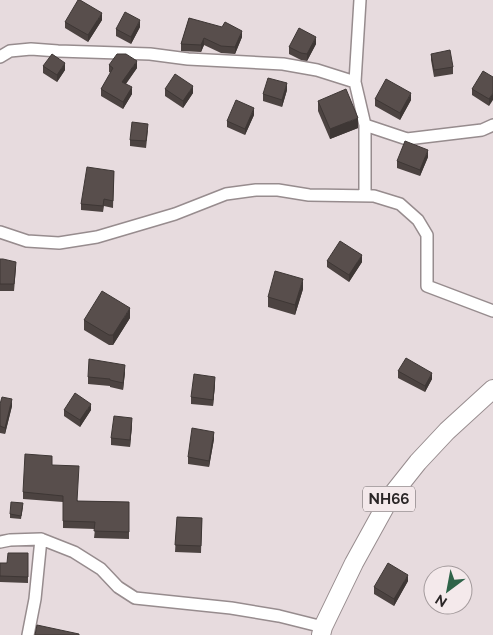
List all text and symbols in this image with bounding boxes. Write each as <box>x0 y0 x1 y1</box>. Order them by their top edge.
road number: NH66 <box>363 486 415 512</box>
north arrow <box>423 565 473 615</box>
text: N <box>432 591 450 611</box>

